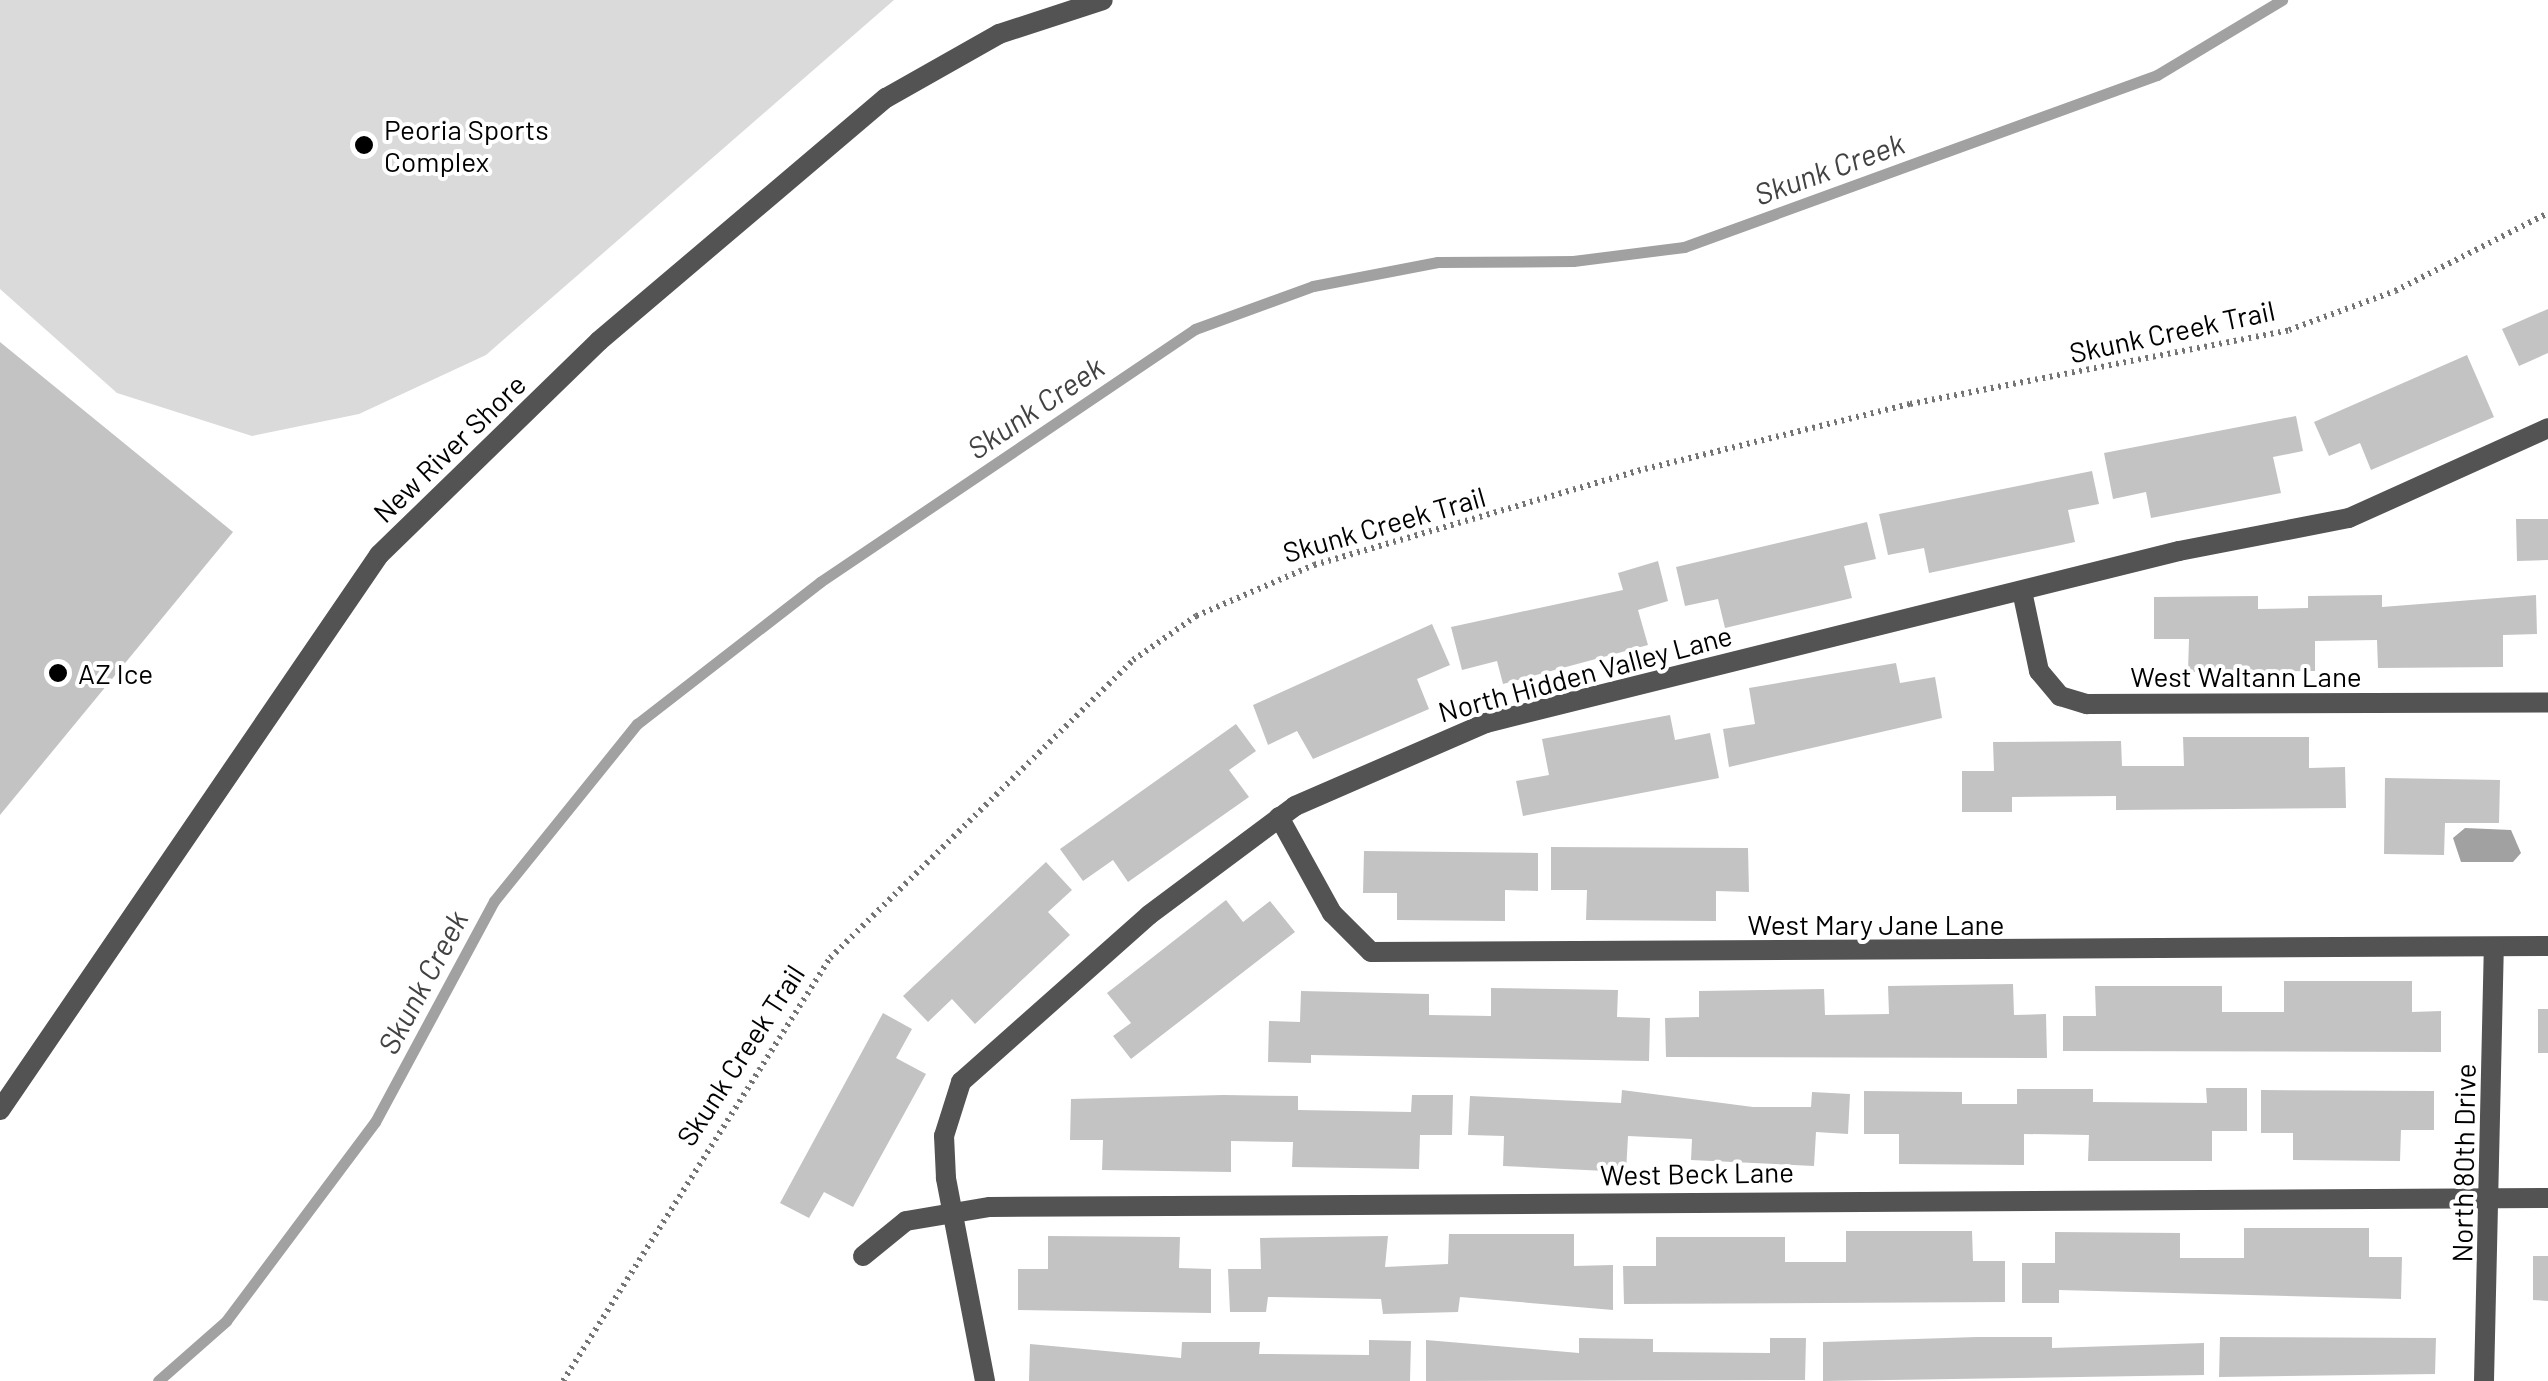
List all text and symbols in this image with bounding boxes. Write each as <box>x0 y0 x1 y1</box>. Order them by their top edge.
place label: Peoria Sports Complex <box>384 112 549 178</box>
water label: Skunk Creek <box>1749 124 1909 212</box>
marker: Peoria Sports Complex <box>353 134 375 156</box>
street label: Skunk Creek Trail <box>2066 293 2278 369</box>
water label: Skunk Creek <box>960 348 1110 466</box>
street label: New River Shore <box>366 367 532 529</box>
street label: Skunk Creek Trail <box>1279 479 1489 569</box>
street label: North Hidden Valley Lane <box>1434 618 1736 728</box>
place label: AZ Ice <box>78 656 153 690</box>
street label: West Waltann Lane <box>2130 659 2362 693</box>
marker: AZ Ice <box>47 662 69 684</box>
water label: Skunk Creek <box>369 904 475 1060</box>
street label: West Mary Jane Lane <box>1748 907 2004 941</box>
street label: Skunk Creek Trail <box>669 958 811 1152</box>
street label: North 80th Drive <box>2444 1063 2482 1263</box>
street label: West Beck Lane <box>1600 1155 1794 1191</box>

